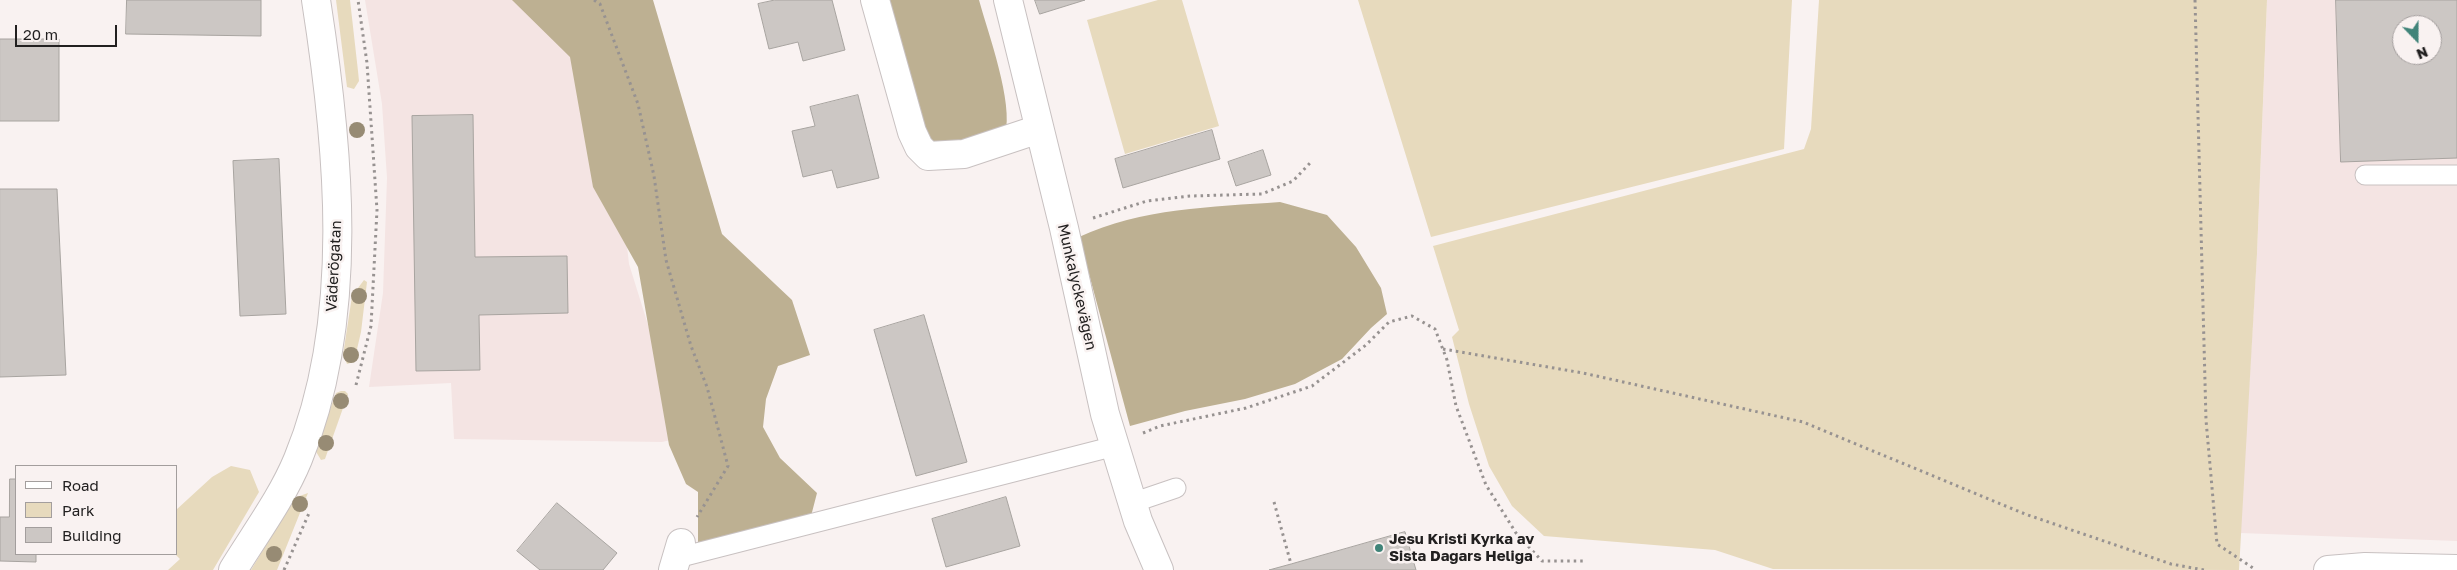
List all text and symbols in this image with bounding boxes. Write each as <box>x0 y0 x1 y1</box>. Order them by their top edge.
scale bar <box>18 15 120 47</box>
north arrow <box>2392 15 2442 65</box>
text: 20 m <box>23 25 58 43</box>
text: N <box>2414 44 2431 63</box>
street label: Väderögatan <box>323 220 345 312</box>
street label: Munkalyckevägen <box>1054 222 1100 352</box>
legend <box>15 465 178 555</box>
text: Road <box>62 476 99 494</box>
text: Park <box>62 501 94 519</box>
text: Building <box>62 526 122 544</box>
place label: Jesu Kristi Kyrka av Sista Dagars Heliga <box>1389 530 1534 565</box>
marker: Jesu Kristi Kyrka av Sista Dagars Heliga <box>1373 542 1385 554</box>

